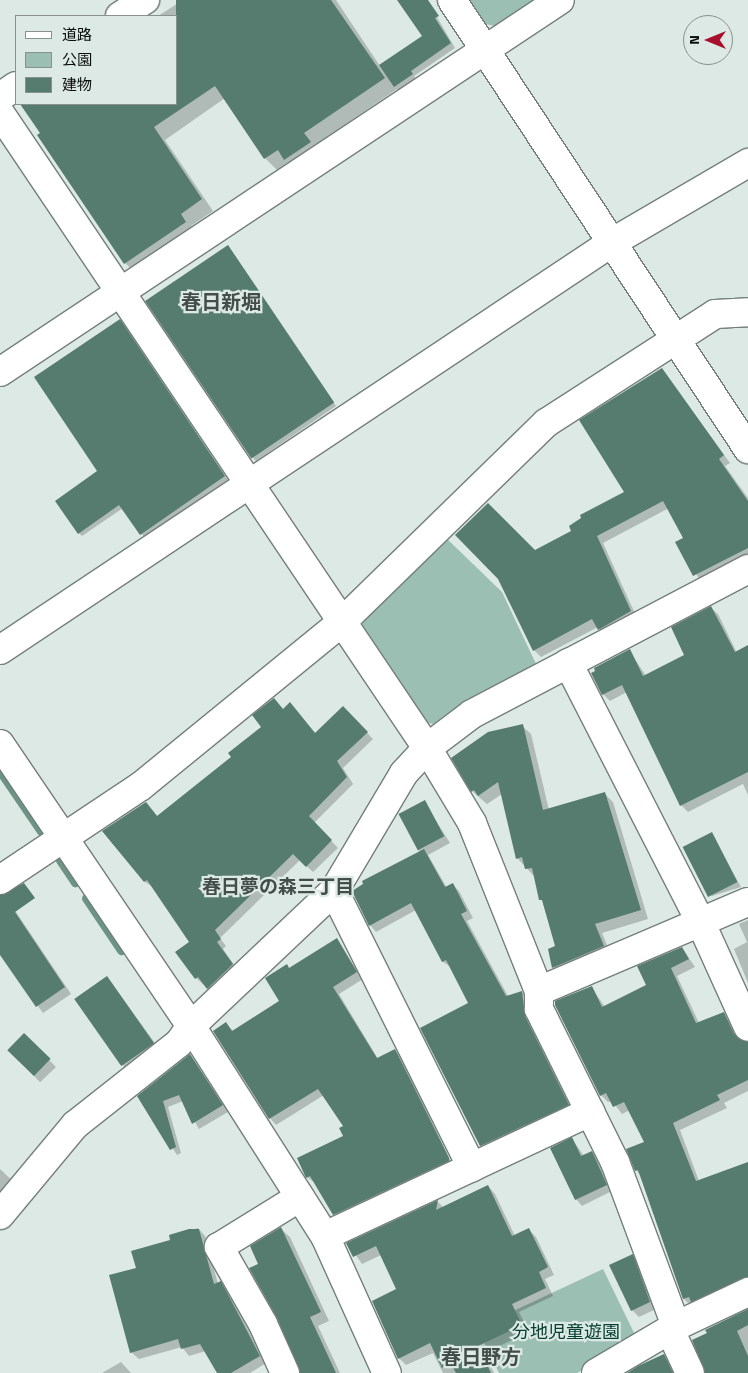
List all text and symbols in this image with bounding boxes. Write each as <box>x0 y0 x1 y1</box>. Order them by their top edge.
legend <box>15 15 178 105</box>
north arrow <box>683 15 733 65</box>
text: 道路 <box>62 23 92 46</box>
text: N <box>683 35 704 45</box>
text: 公園 <box>62 48 92 71</box>
text: 建物 <box>62 73 92 96</box>
district label: 春日新堀 <box>181 289 261 313</box>
district label: 春日夢の森三丁目 <box>202 875 354 897</box>
park label: 分地児童遊園 <box>512 1321 620 1343</box>
district label: 春日野方 <box>441 1344 521 1368</box>

